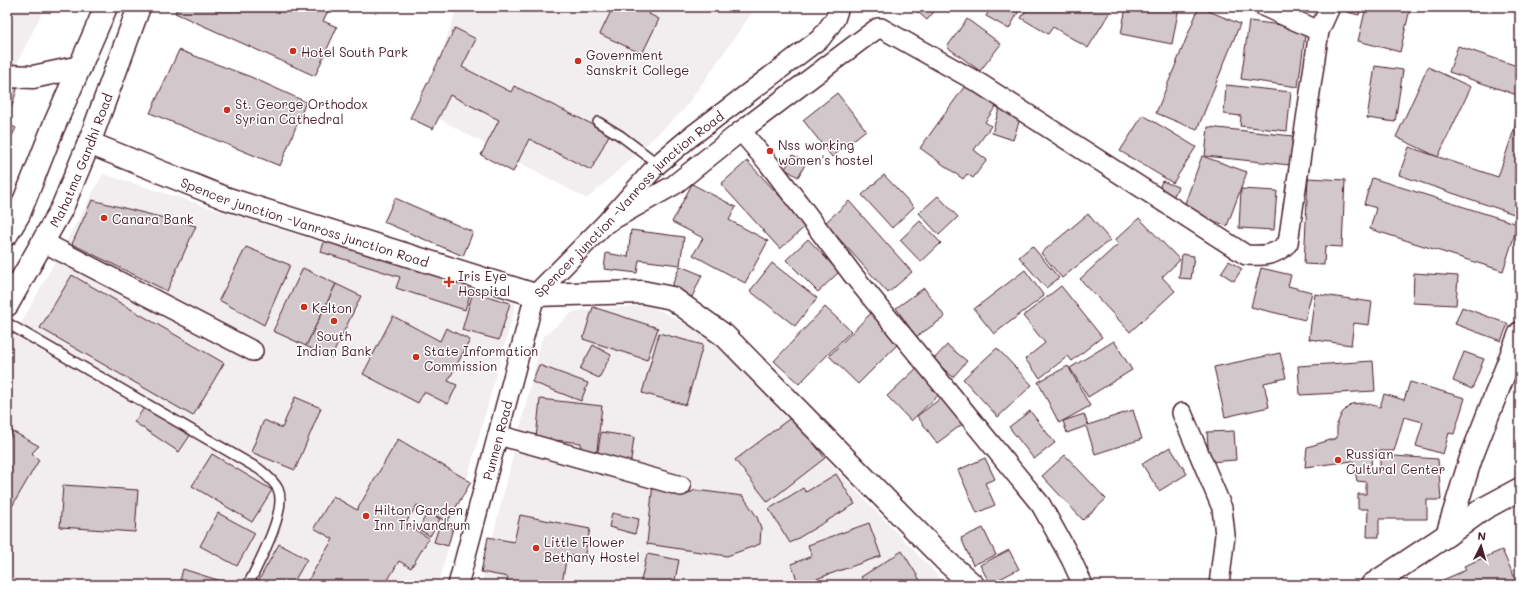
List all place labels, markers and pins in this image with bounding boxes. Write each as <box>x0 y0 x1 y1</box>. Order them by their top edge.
place label: Hotel South Park <box>301 43 408 60</box>
marker: Hotel South Park <box>288 46 298 56</box>
place label: Government Sanskrit College <box>586 46 689 78</box>
marker: Government Sanskrit College <box>573 56 583 66</box>
place label: St. George Orthodox Syrian Cathedral <box>235 95 368 127</box>
marker: St. George Orthodox Syrian Cathedral <box>222 105 232 115</box>
place label: Nss working women's hostel <box>778 136 873 168</box>
marker: Nss working women's hostel <box>765 146 775 156</box>
place label: Canara Bank <box>112 210 194 227</box>
marker: Canara Bank <box>99 213 109 223</box>
place label: Iris Eye Hospital <box>458 267 510 299</box>
marker: Iris Eye Hospital <box>443 276 455 288</box>
place label: Kelton <box>312 299 352 316</box>
marker: Kelton <box>299 302 309 312</box>
marker: South Indian Bank <box>329 316 339 326</box>
place label: South Indian Bank <box>297 327 372 359</box>
place label: State Information Commission <box>424 342 538 374</box>
marker: State Information Commission <box>411 352 421 362</box>
place label: Russian Cultural Center <box>1346 445 1445 477</box>
marker: Russian Cultural Center <box>1333 455 1343 465</box>
place label: Hilton Garden Inn Trivandrum <box>374 501 470 533</box>
marker: Hilton Garden Inn Trivandrum <box>361 511 371 521</box>
place label: Little Flower Bethany Hostel <box>544 533 640 565</box>
marker: Little Flower Bethany Hostel <box>531 543 541 553</box>

